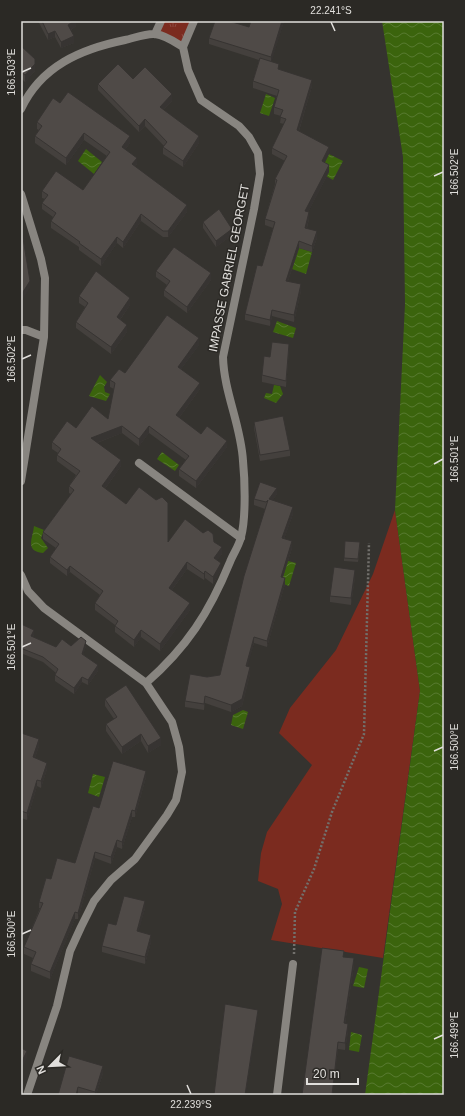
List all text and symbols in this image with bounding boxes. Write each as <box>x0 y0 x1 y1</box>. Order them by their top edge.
text: 22.241°S <box>310 5 352 16</box>
text: 166.503°E <box>6 48 17 95</box>
text: 166.502°E <box>449 148 460 195</box>
street label: IMPASSE GABRIEL GEORGET <box>206 182 252 353</box>
text: 166.502°E <box>6 335 17 382</box>
text: 166.501°E <box>449 435 460 482</box>
text: 166.501°E <box>6 623 17 670</box>
text: 166.500°E <box>449 723 460 770</box>
text: 166.500°E <box>6 910 17 957</box>
text: 166.499°E <box>449 1011 460 1058</box>
north arrow <box>30 1046 70 1086</box>
scale bar <box>307 1060 358 1086</box>
text: N <box>34 1064 48 1076</box>
text: 20 m <box>313 1067 340 1081</box>
text: 22.239°S <box>170 1099 212 1110</box>

